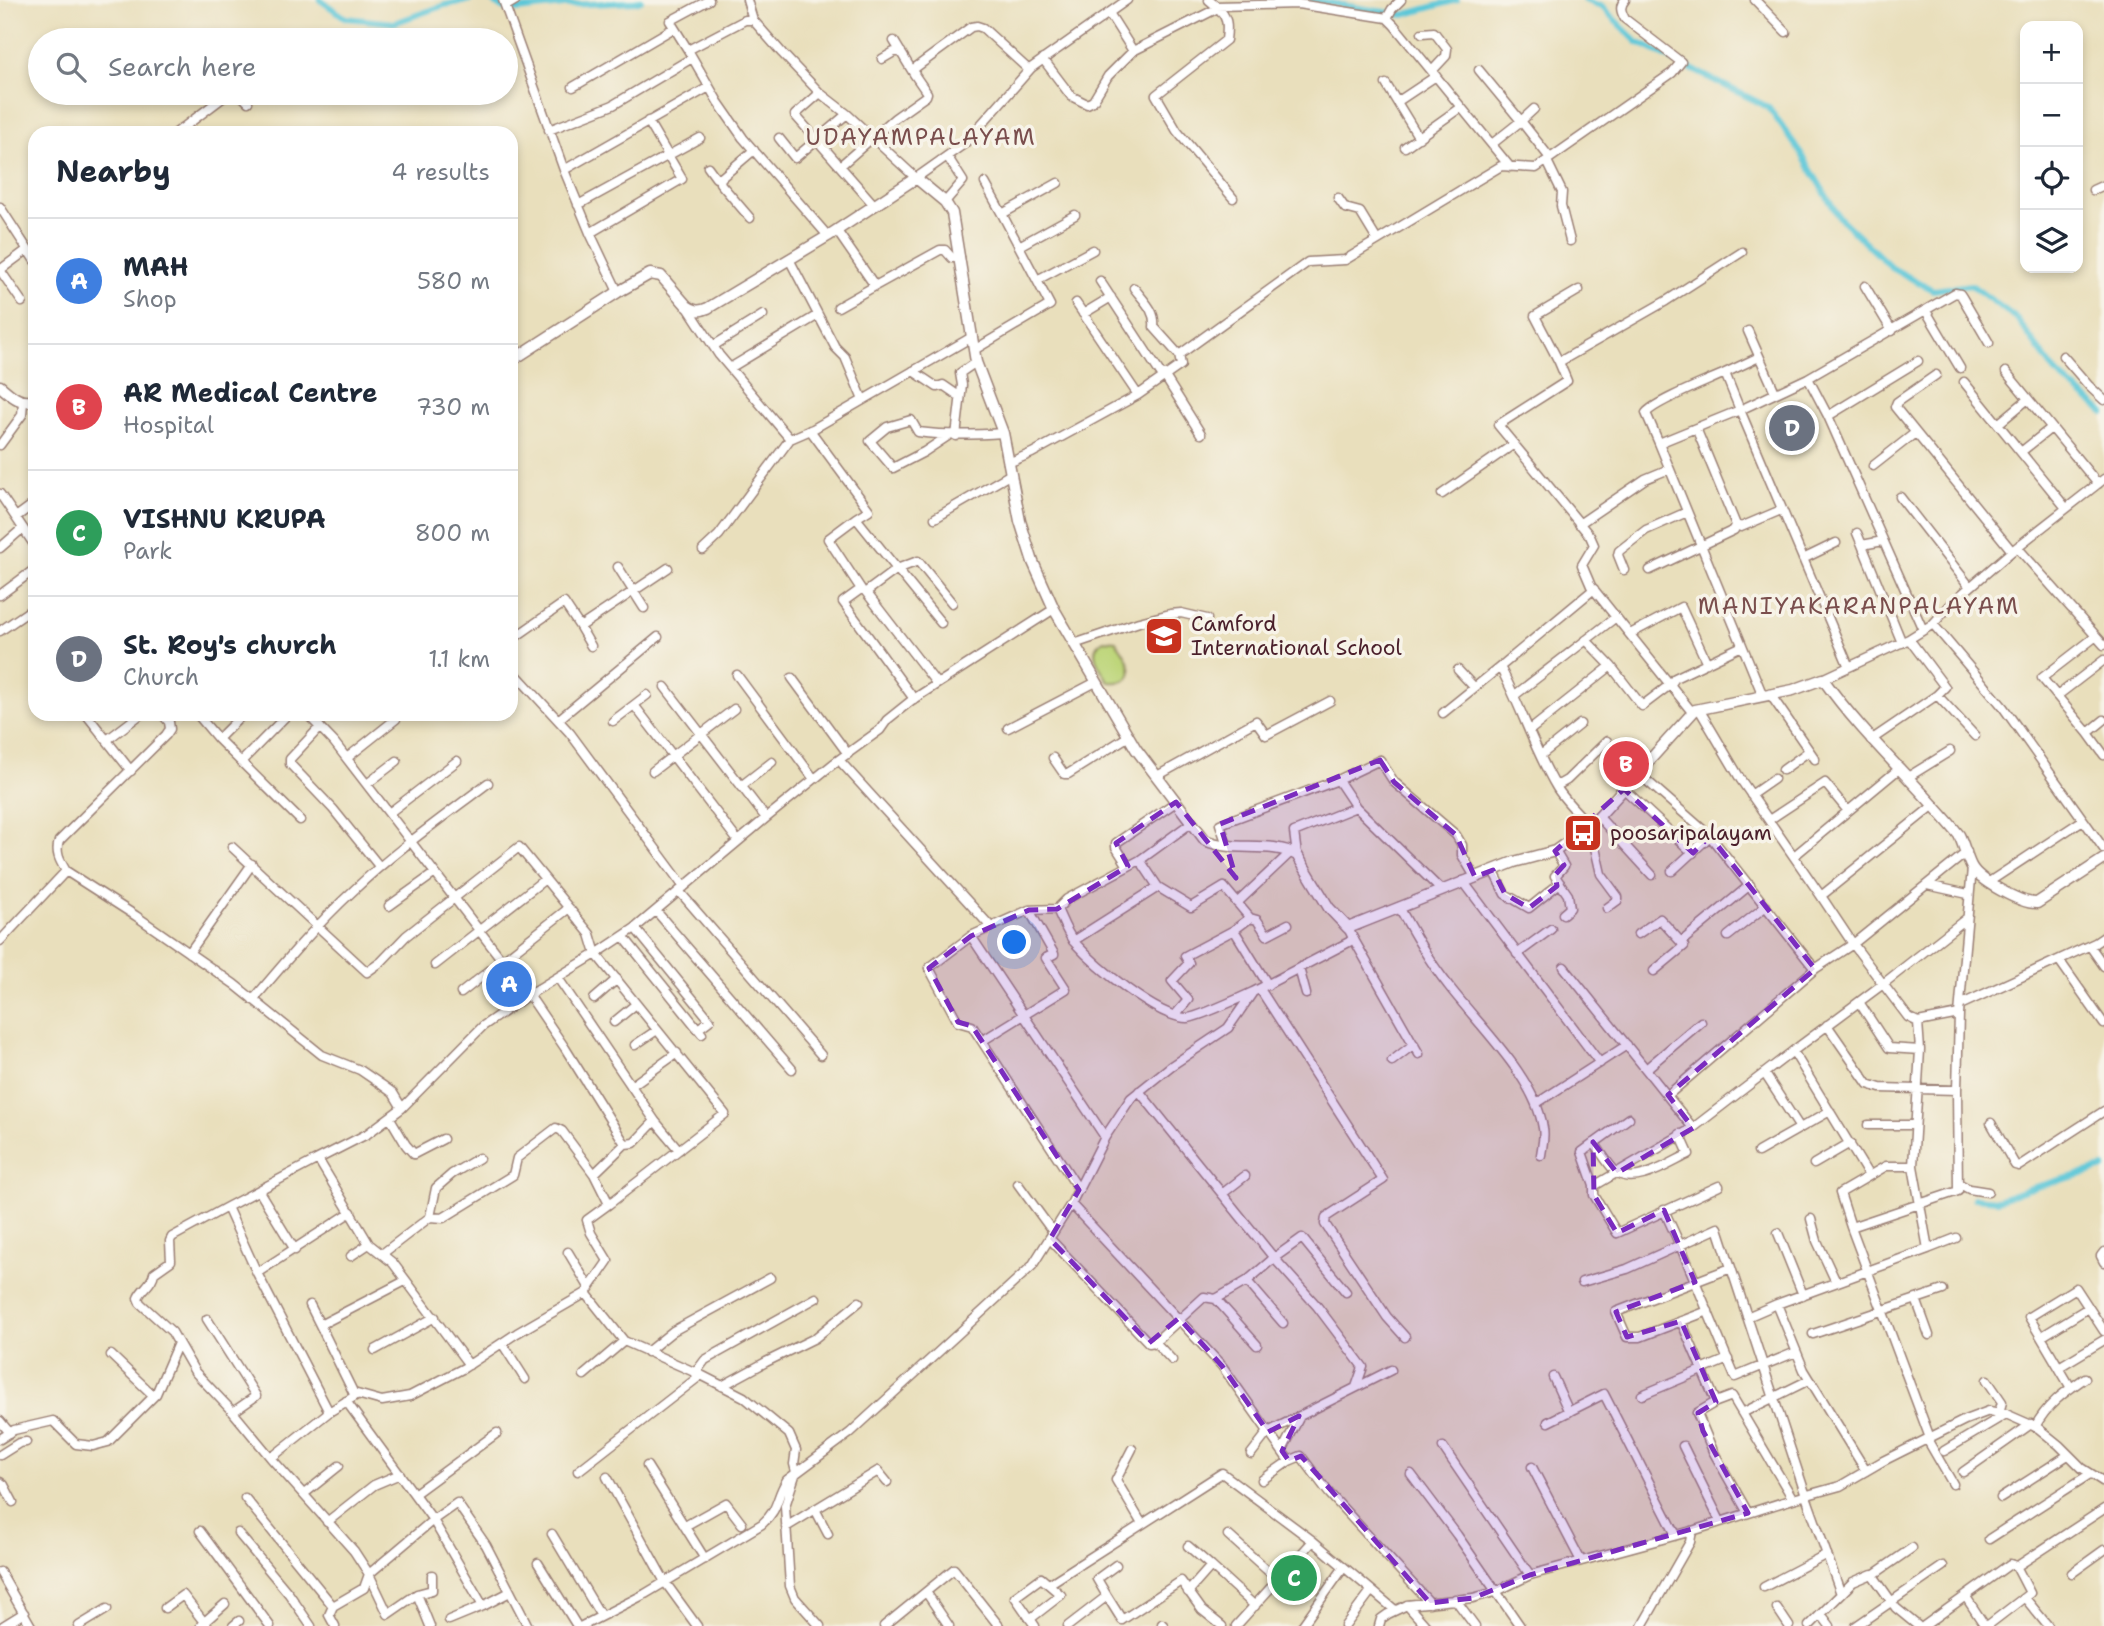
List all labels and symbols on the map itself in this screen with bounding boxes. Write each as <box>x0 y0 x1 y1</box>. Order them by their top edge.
district label: UDAYAMPALAYAM <box>805 122 1037 152</box>
pin: D <box>1769 402 1815 454</box>
district label: MANIYAKARANPALAYAM <box>1698 591 2020 621</box>
place label: Camford International School <box>1191 610 1403 662</box>
school or university icon: Camford International School <box>1143 615 1185 657</box>
pin: B <box>1603 738 1649 790</box>
bus stop icon: poosaripalayam <box>1562 812 1604 854</box>
place label: poosaripalayam <box>1610 819 1772 847</box>
your location <box>997 925 1031 959</box>
pin: A <box>486 958 532 1010</box>
pin: C <box>1271 1552 1317 1604</box>

